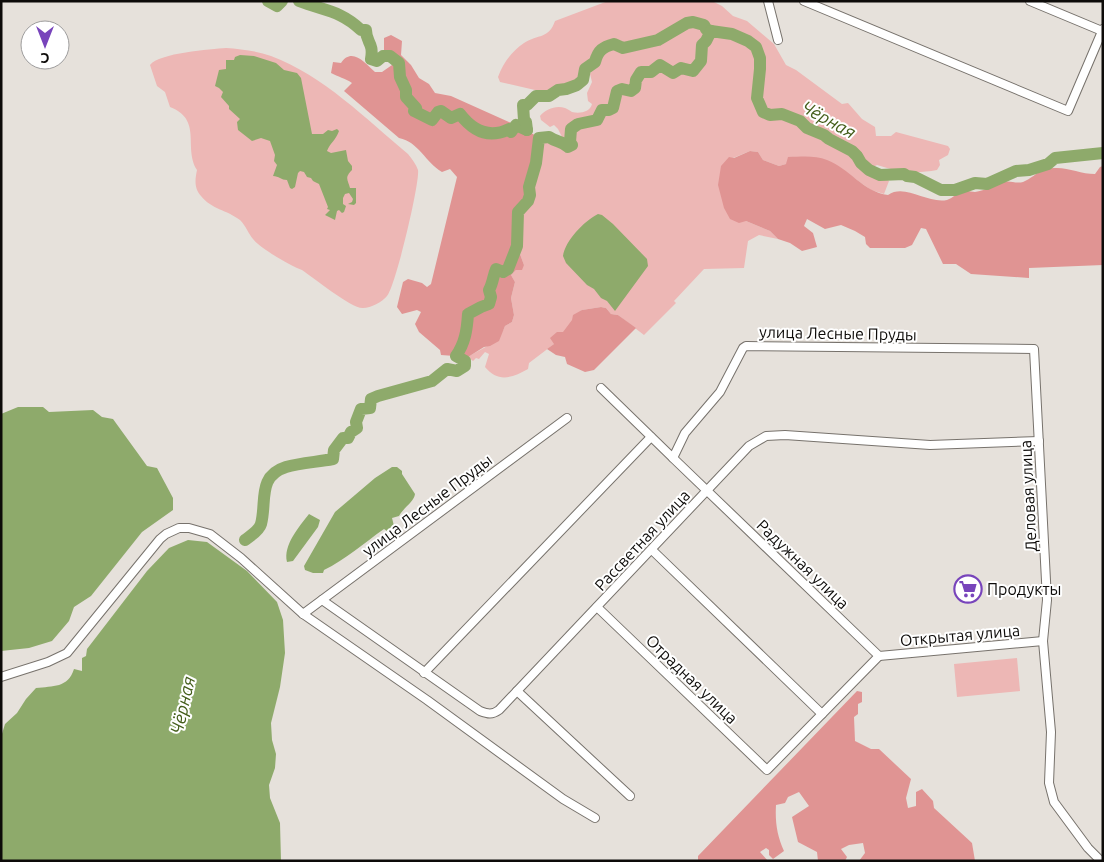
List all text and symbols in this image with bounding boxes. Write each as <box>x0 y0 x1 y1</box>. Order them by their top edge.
north arrow <box>20 20 70 70</box>
text: С <box>40 50 49 66</box>
water label: Чёрная <box>799 96 859 142</box>
street label: улица Лесные Пруды <box>759 323 917 343</box>
street label: Деловая улица <box>1016 440 1040 552</box>
street label: улица Лесные Пруды <box>359 450 495 560</box>
street label: Рассветная улица <box>591 486 693 594</box>
street label: Радужная улица <box>753 516 853 612</box>
supermarket icon: Продукты <box>953 574 983 604</box>
place label: Продукты <box>987 580 1062 598</box>
street label: Открытая улица <box>899 621 1021 649</box>
street label: Отрадная улица <box>643 631 741 727</box>
water label: Чёрная <box>166 674 198 736</box>

